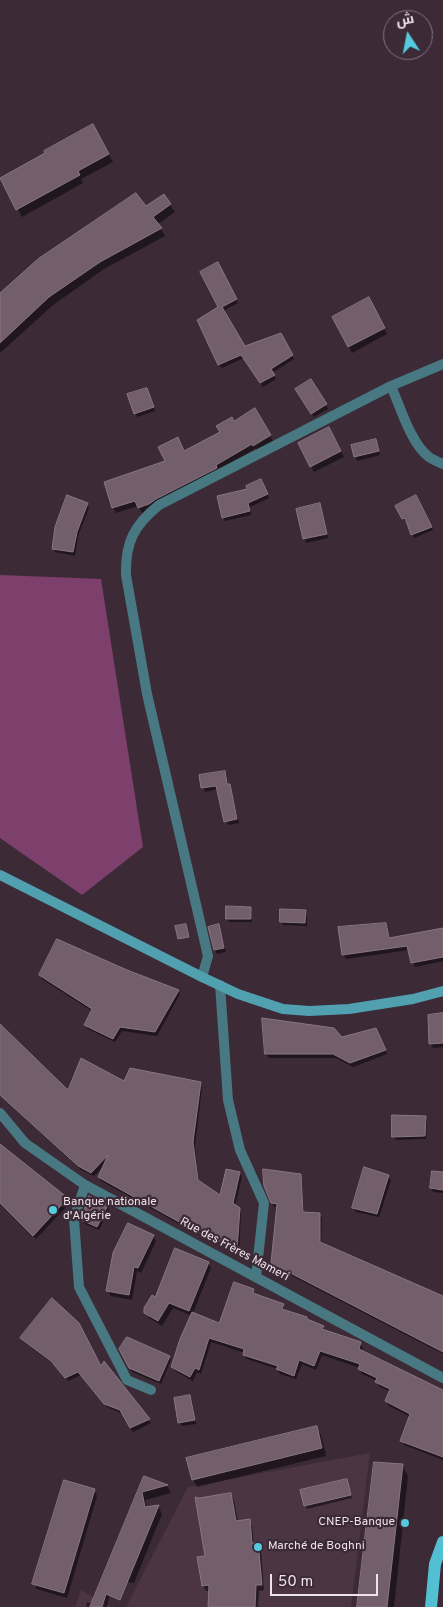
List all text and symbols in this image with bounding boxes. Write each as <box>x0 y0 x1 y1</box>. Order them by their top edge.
north arrow <box>383 10 433 60</box>
text: ش <box>395 11 416 31</box>
place label: Banque nationale d'Algérie <box>63 1196 157 1224</box>
marker: Banque nationale d'Algérie <box>47 1204 59 1216</box>
street label: Rue des Frères Mameri <box>177 1215 291 1285</box>
place label: CNEP-Banque <box>318 1516 395 1530</box>
marker: CNEP-Banque <box>399 1517 411 1529</box>
place label: Marché de Boghni <box>268 1540 365 1554</box>
marker: Marché de Boghni <box>252 1541 264 1553</box>
scale bar <box>273 1564 380 1596</box>
text: 50 m <box>278 1573 313 1592</box>

